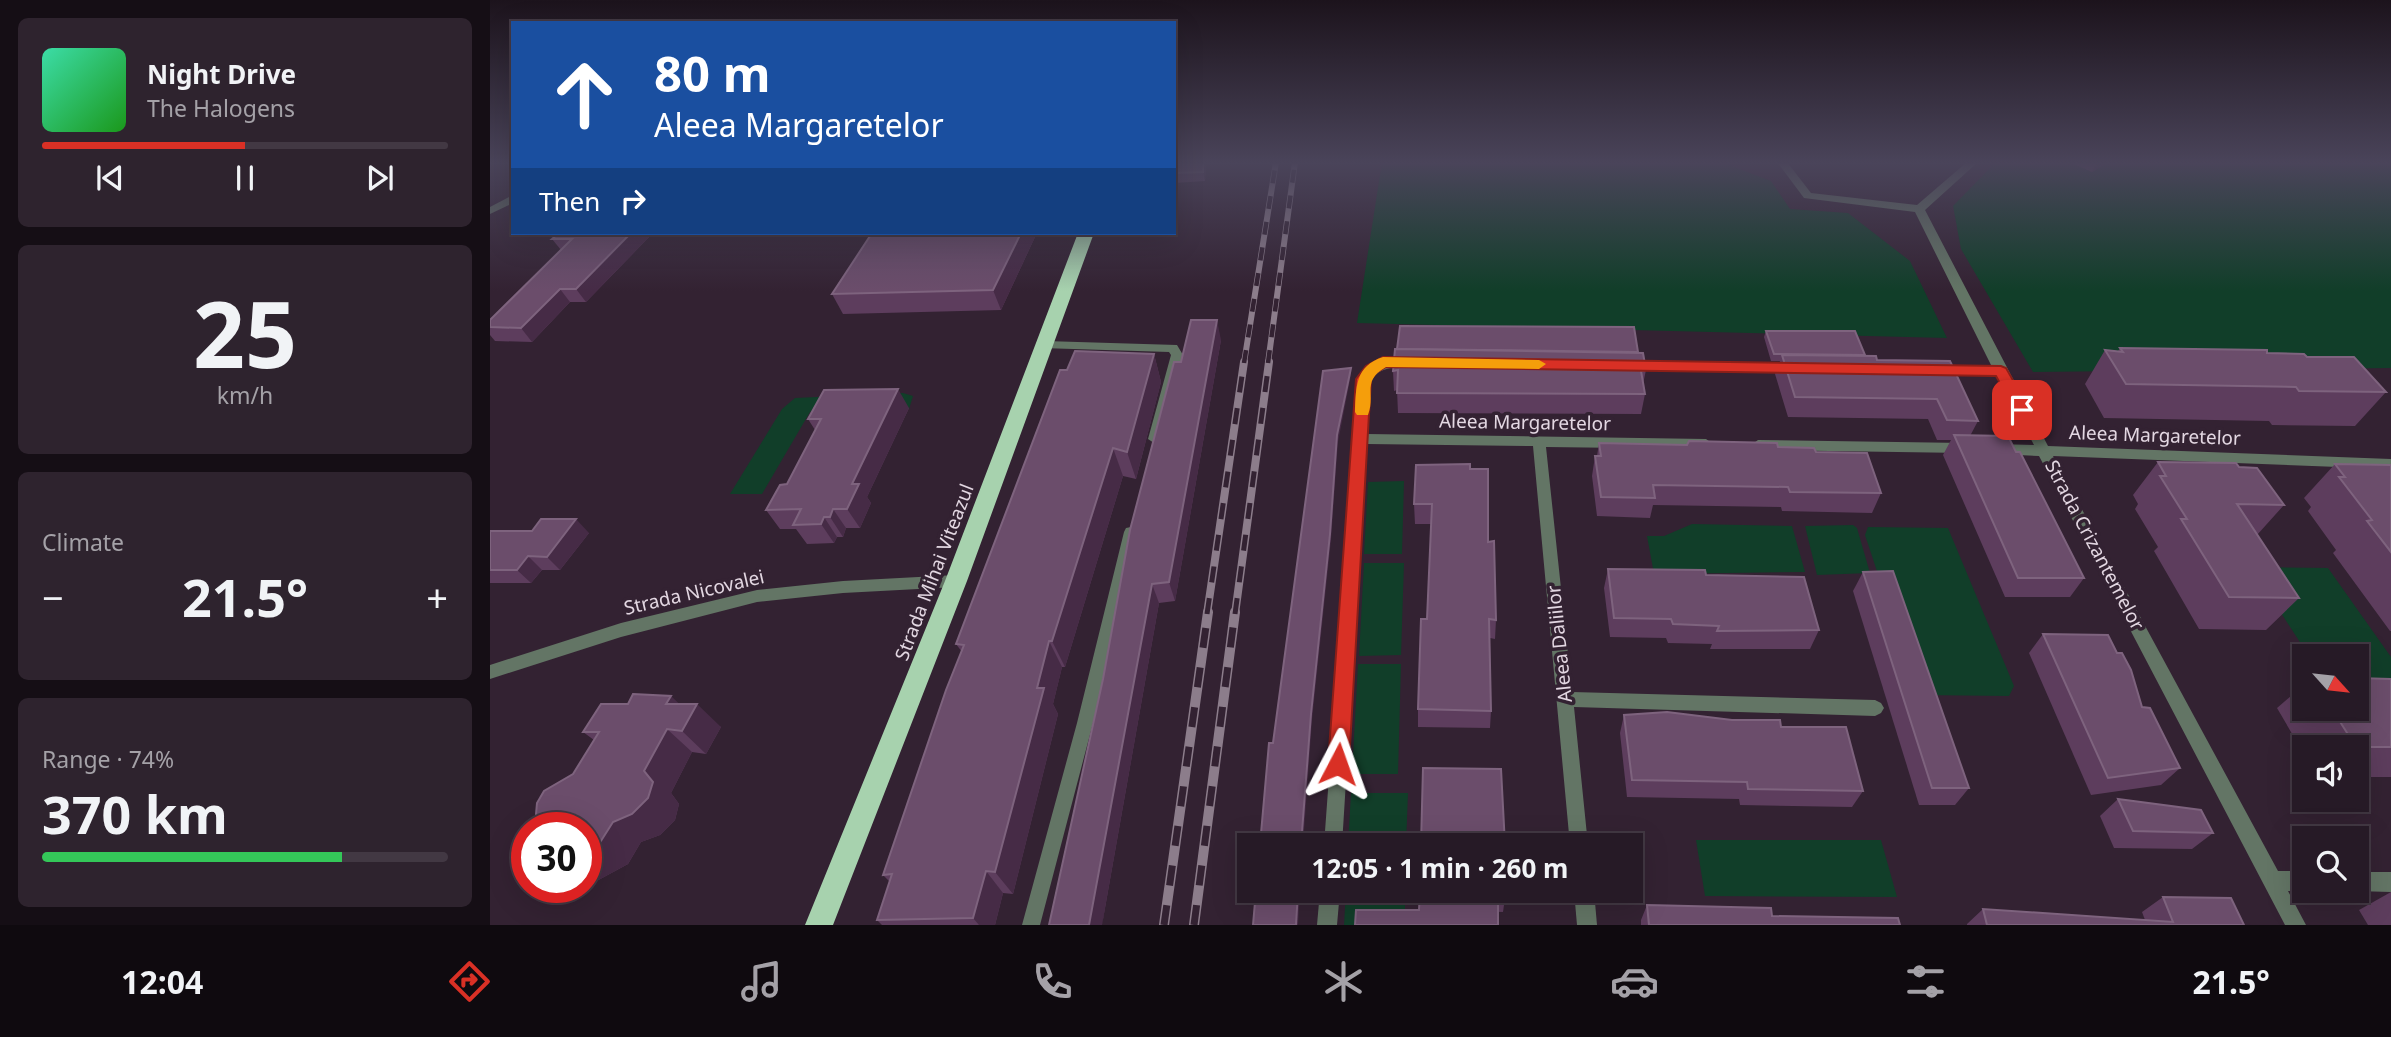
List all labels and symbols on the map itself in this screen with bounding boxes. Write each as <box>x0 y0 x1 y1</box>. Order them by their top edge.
pin <box>1992 380 2052 440</box>
street label: Aleea Margaretelor <box>1439 408 1611 437</box>
street label: Aleea Margaretelor <box>2069 419 2242 451</box>
street label: Strada Crizantemelor <box>2039 455 2151 635</box>
street label: Strada Mihai Viteazul <box>888 480 980 664</box>
street label: Strada Nicovalei <box>621 563 767 621</box>
street label: Aleea Daliilor <box>1540 584 1578 704</box>
north arrow <box>2292 644 2370 721</box>
position arrow <box>1301 727 1375 801</box>
speed limit sign: 30 <box>511 812 602 903</box>

